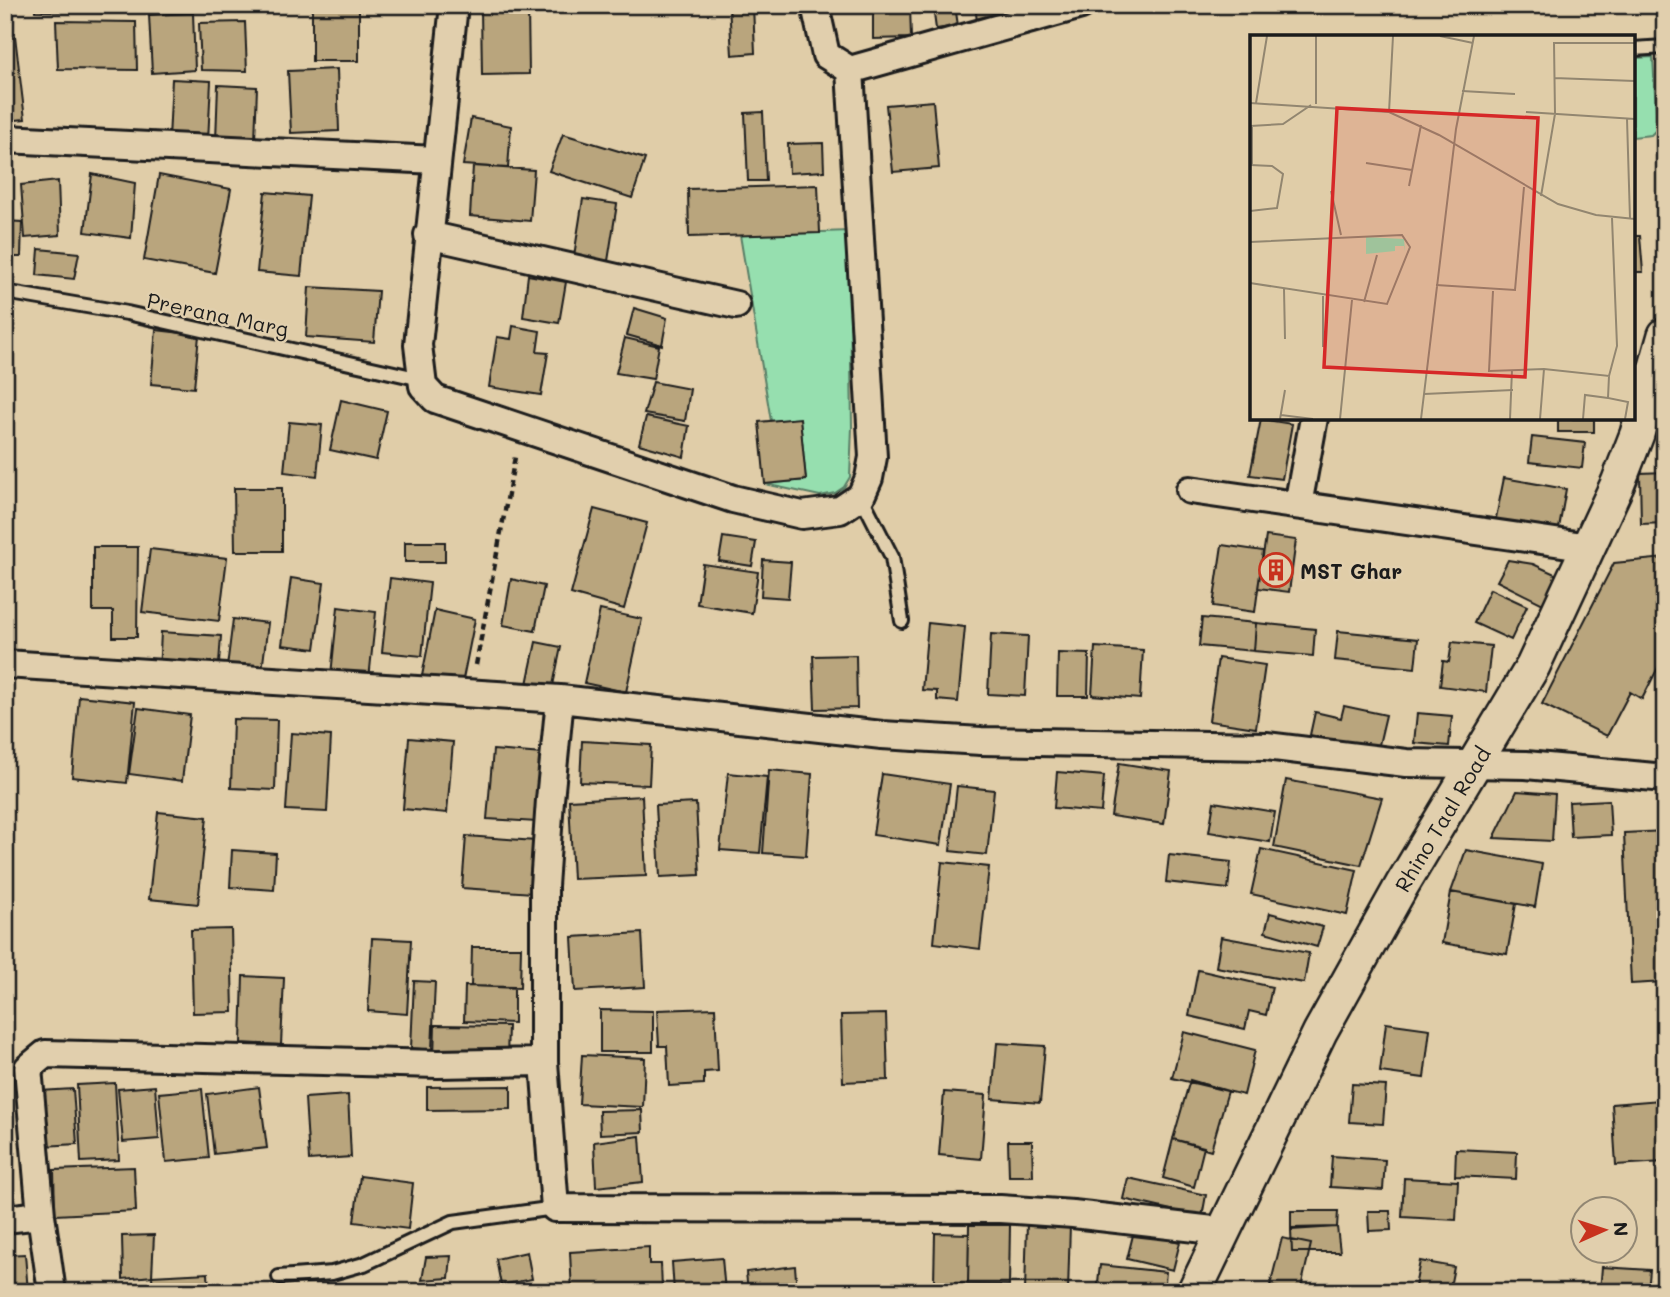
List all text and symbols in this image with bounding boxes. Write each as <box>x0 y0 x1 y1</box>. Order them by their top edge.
inset map <box>1250 35 1635 420</box>
street label: Prerana Marg <box>145 286 291 342</box>
building icon: MST Ghar <box>1257 551 1295 589</box>
place label: MST Ghar <box>1300 557 1402 584</box>
street label: Rhino Taal Road <box>1388 741 1496 897</box>
north arrow <box>1568 1196 1638 1266</box>
text: N <box>1609 1221 1634 1237</box>

